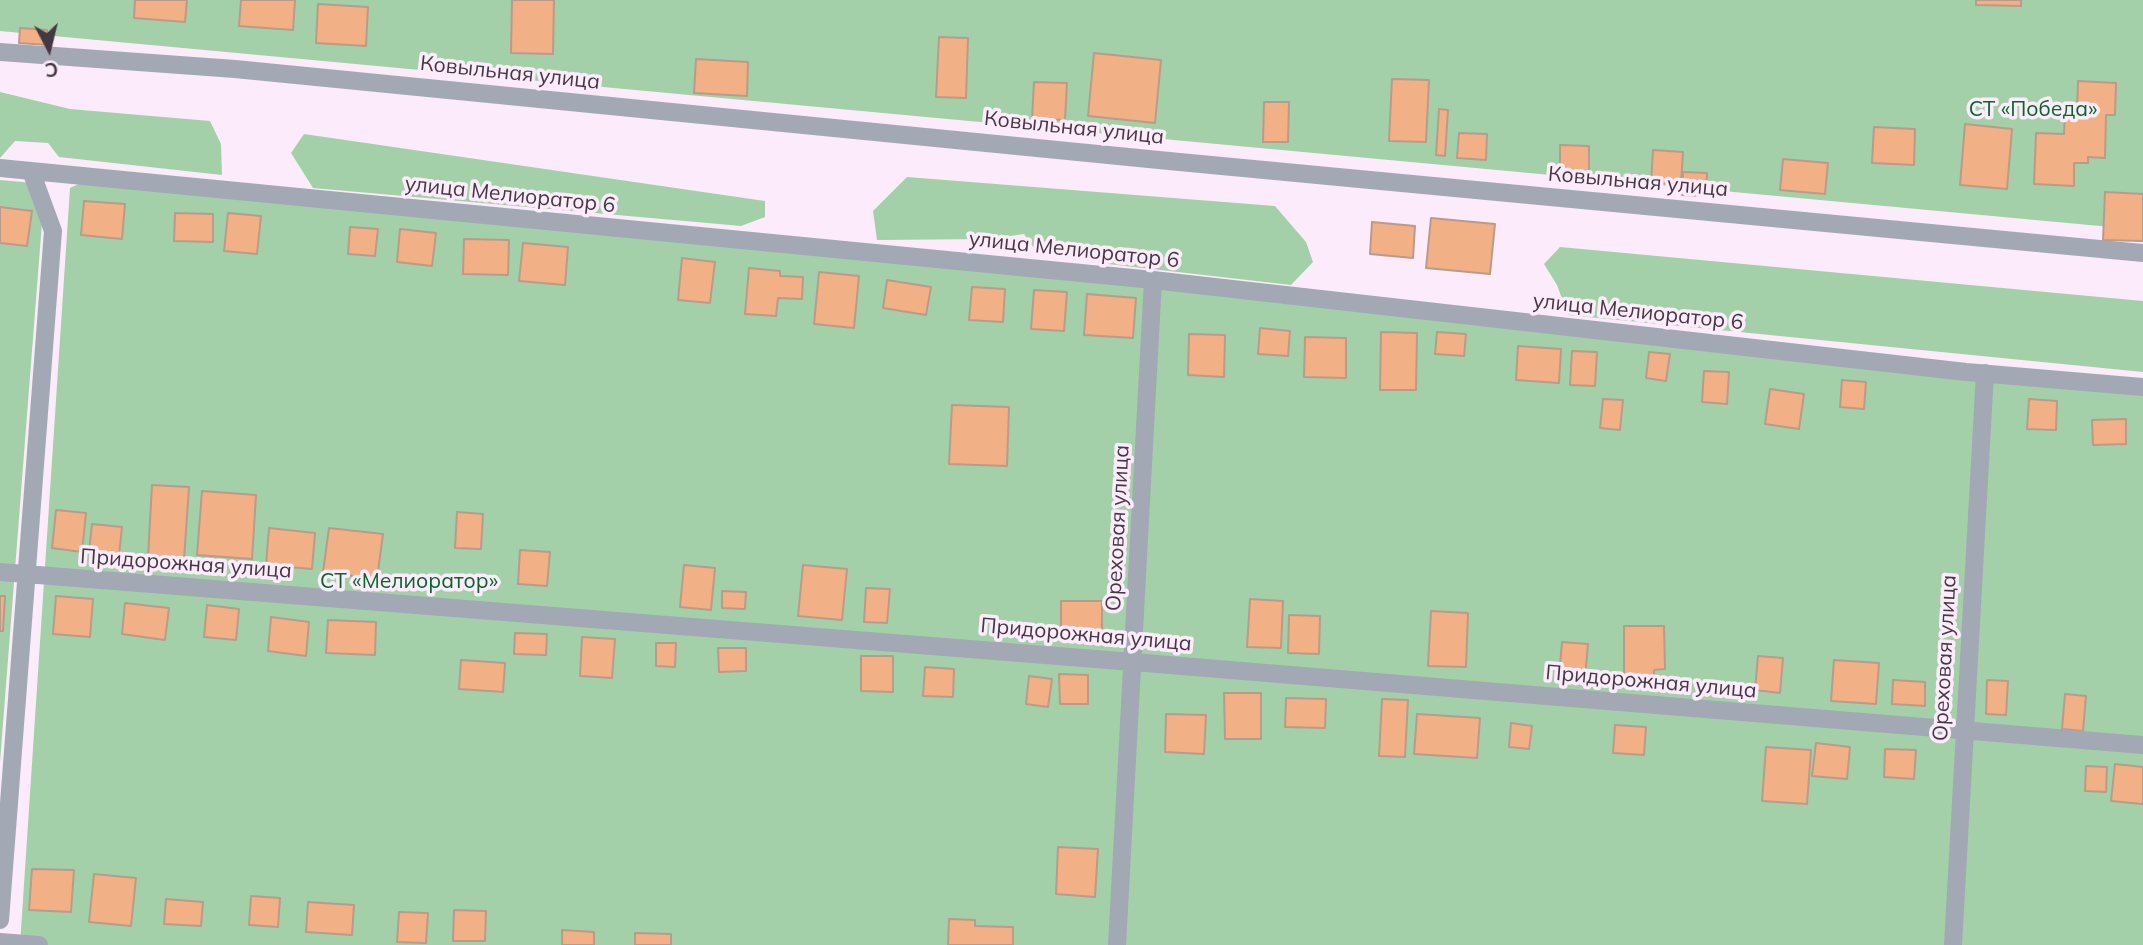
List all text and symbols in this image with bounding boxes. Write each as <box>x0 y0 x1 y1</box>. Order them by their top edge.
north arrow <box>14 14 84 84</box>
street label: Ковыльная улица <box>419 51 601 95</box>
text: С <box>44 57 59 83</box>
park label: СТ «Победа» <box>1969 97 2097 123</box>
street label: Ковыльная улица <box>983 106 1165 150</box>
street label: Ковыльная улица <box>1547 162 1729 202</box>
street label: улица Мелиоратор 6 <box>403 171 617 219</box>
street label: улица Мелиоратор 6 <box>967 226 1181 274</box>
street label: улица Мелиоратор 6 <box>1531 288 1745 336</box>
street label: Ореховая улица <box>1101 444 1135 612</box>
street label: Придорожная улица <box>79 544 293 584</box>
park label: СТ «Мелиоратор» <box>320 569 498 595</box>
street label: Ореховая улица <box>1928 574 1962 742</box>
street label: Придорожная улица <box>979 613 1193 657</box>
street label: Придорожная улица <box>1544 660 1758 704</box>

